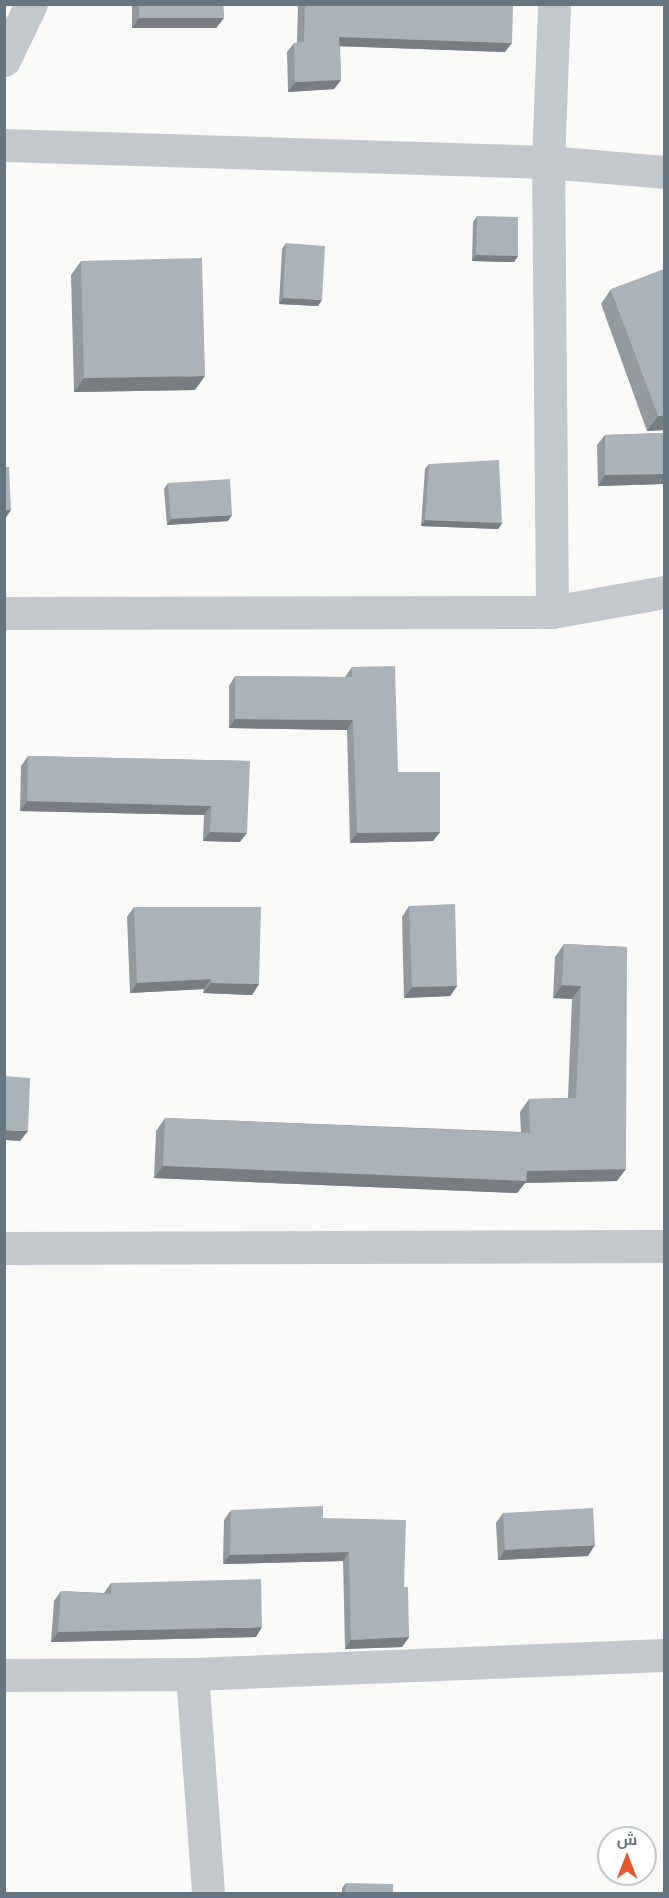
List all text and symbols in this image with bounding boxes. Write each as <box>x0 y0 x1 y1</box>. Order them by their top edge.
north arrow <box>597 1826 657 1886</box>
text: ش <box>617 1829 637 1851</box>

